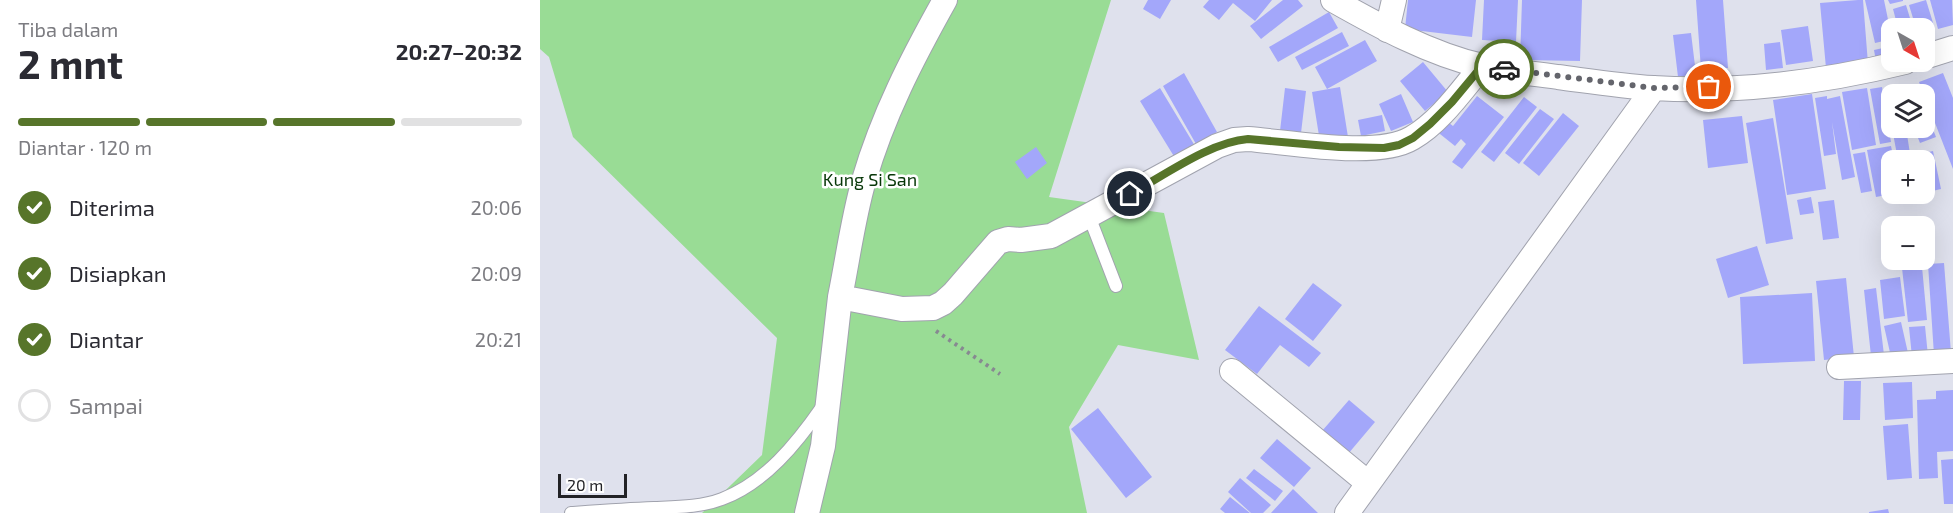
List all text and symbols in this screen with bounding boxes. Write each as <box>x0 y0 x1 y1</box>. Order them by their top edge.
text: Tiba dalam <box>18 17 118 41</box>
north arrow <box>1881 18 1935 72</box>
map controls <box>1881 18 1935 270</box>
text: 20:27–20:32 <box>396 38 522 64</box>
courier <box>1474 39 1534 99</box>
text: 2 mnt <box>18 40 123 87</box>
icon: car <box>1488 53 1521 86</box>
pin <box>1683 61 1734 112</box>
icon: bag <box>1692 70 1725 103</box>
button: layers <box>1881 84 1935 138</box>
text: Diantar · 120 m <box>18 135 152 159</box>
button: + <box>1881 150 1935 204</box>
park label: Kung Si San <box>823 168 917 190</box>
pin <box>1104 168 1155 219</box>
icon: home <box>1113 177 1146 210</box>
icon: check <box>18 191 51 224</box>
text: Diterima <box>69 194 155 220</box>
text: 20:06 <box>470 195 522 219</box>
button: − <box>1881 216 1935 270</box>
icon: check <box>18 257 51 290</box>
text: Disiapkan <box>69 260 167 286</box>
text: 20:09 <box>470 261 522 285</box>
icon: check <box>18 323 51 356</box>
text: Diantar <box>69 326 143 352</box>
text: 20:21 <box>475 327 522 351</box>
text: Sampai <box>69 392 143 418</box>
scale bar <box>558 471 627 498</box>
text: 20 m <box>567 475 603 494</box>

